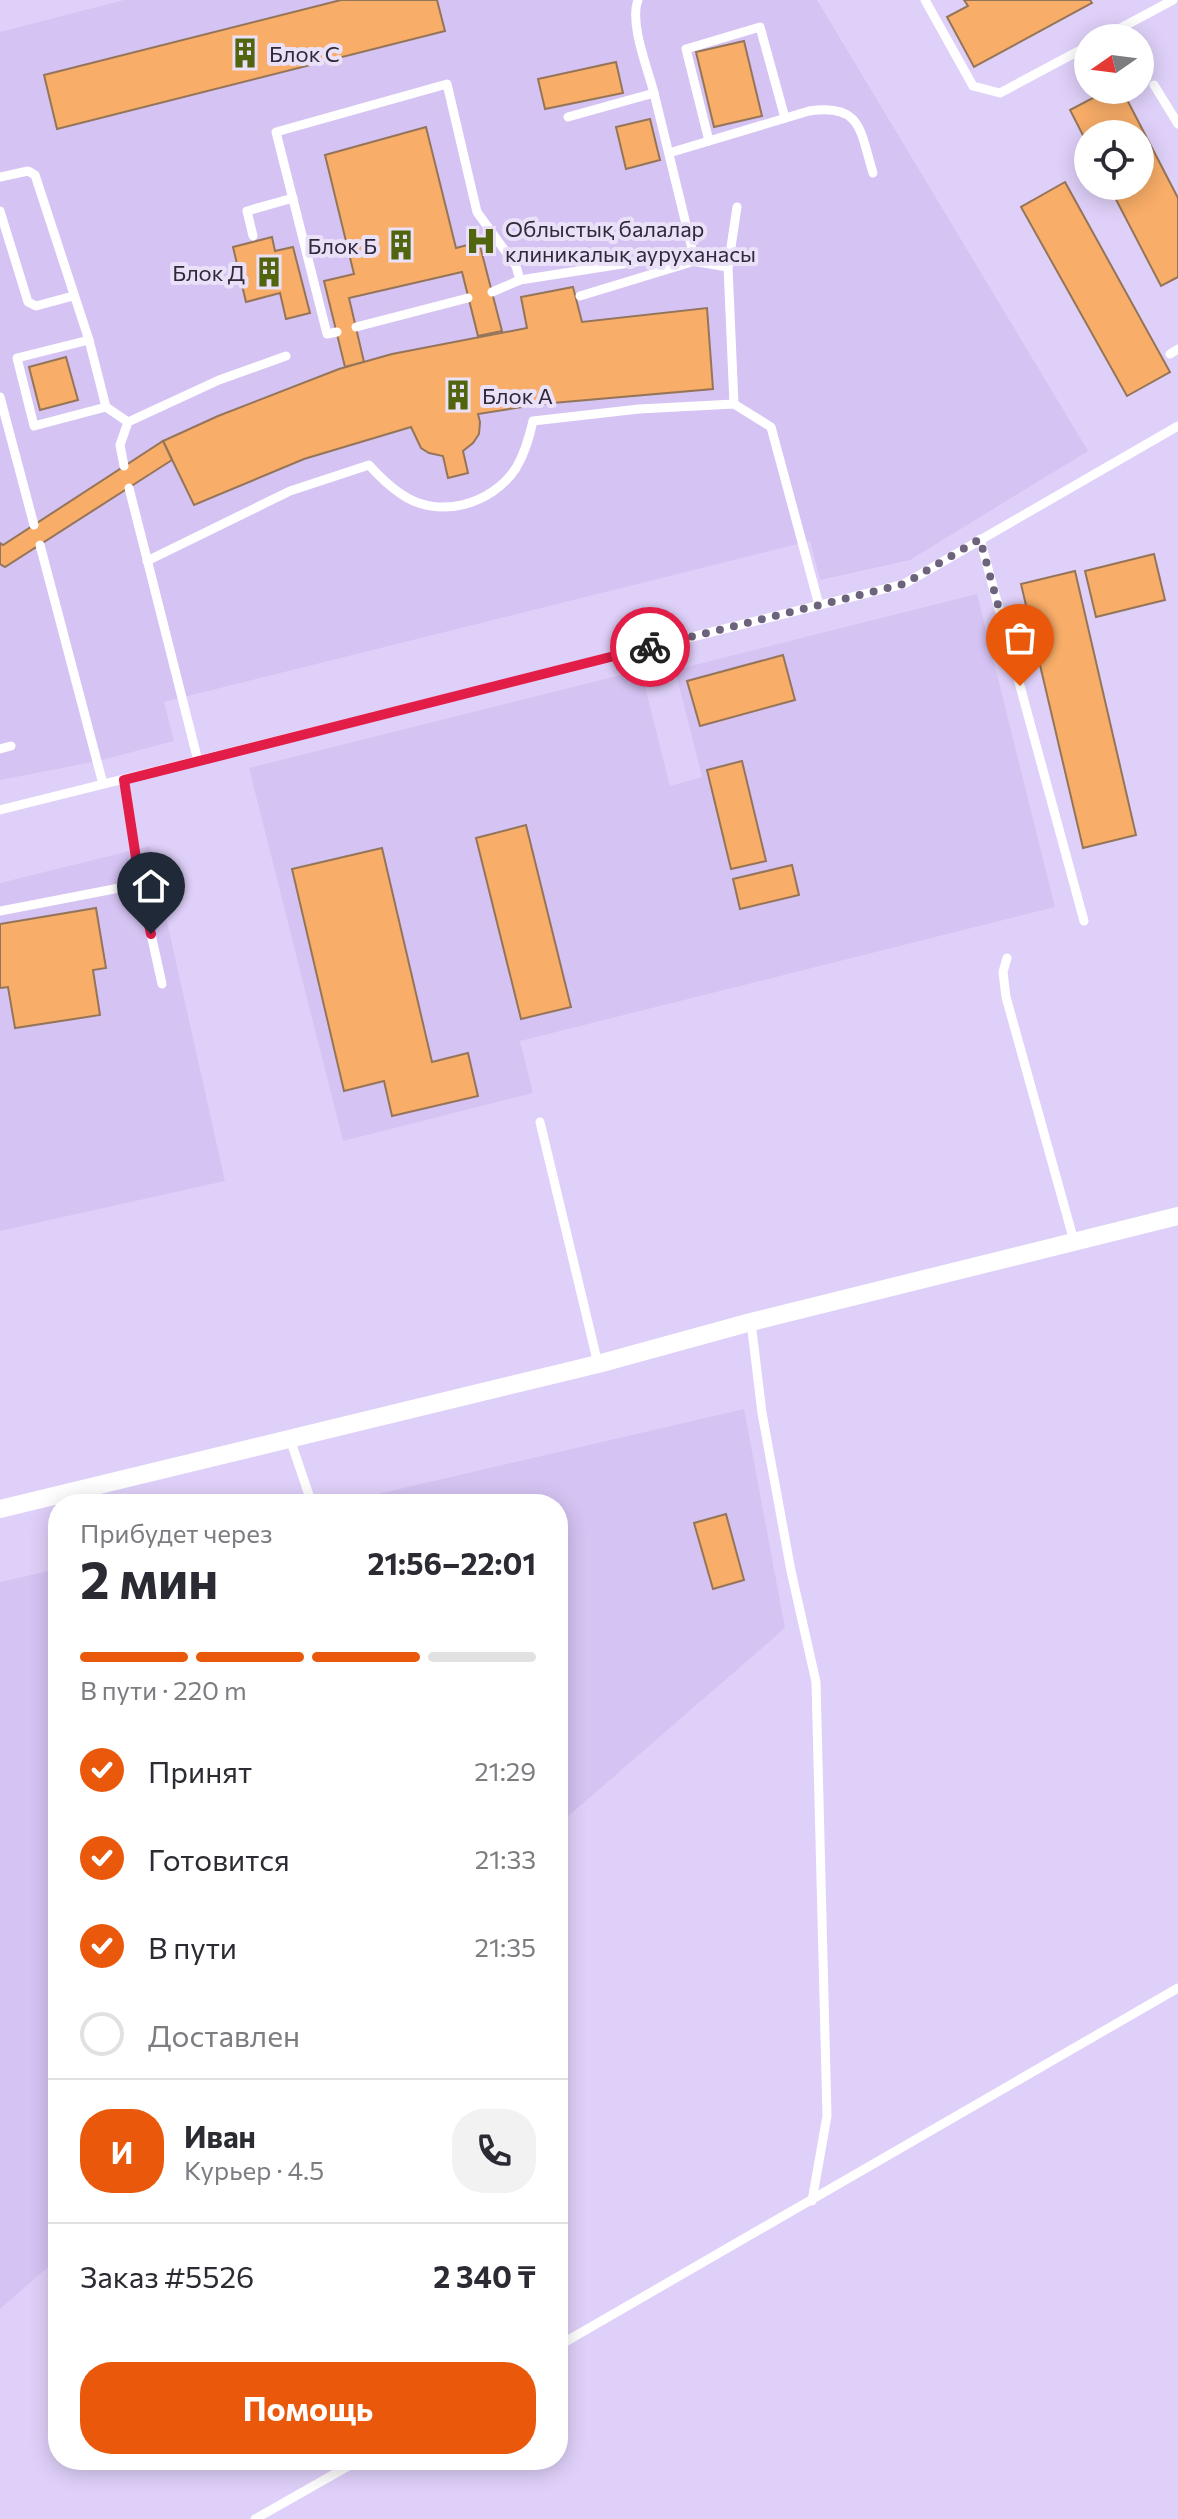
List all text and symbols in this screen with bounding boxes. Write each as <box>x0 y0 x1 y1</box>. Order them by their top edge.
north arrow <box>1074 24 1154 104</box>
map controls <box>1074 24 1154 200</box>
building icon: Блок С <box>228 36 262 70</box>
place label: Блок С <box>269 40 340 67</box>
button: locate <box>1074 120 1154 200</box>
place label: Облыстық балалар клиникалық ауруханасы <box>505 215 756 267</box>
hospital icon: Облыстық балалар клиникалық ауруханасы <box>464 224 498 258</box>
building icon: Блок Б <box>384 228 418 262</box>
place label: Блок Б <box>308 232 377 259</box>
building icon: Блок Д <box>252 255 286 289</box>
place label: Блок Д <box>172 259 245 286</box>
building icon: Блок А <box>441 378 475 412</box>
place label: Блок А <box>482 382 553 409</box>
pin <box>986 604 1054 686</box>
courier <box>610 607 690 687</box>
icon: bag <box>998 616 1042 660</box>
icon: bike <box>628 625 672 669</box>
pin <box>117 852 185 934</box>
icon: home <box>129 864 173 908</box>
text: Прибудет через <box>80 1517 273 1548</box>
text: 21:56–22:01 <box>367 1544 536 1581</box>
text: 2 мин <box>80 1546 218 1610</box>
text: В пути · 220 m <box>80 1674 247 1705</box>
icon: check <box>80 1748 124 1792</box>
text: Принят <box>148 1752 252 1789</box>
text: 21:29 <box>474 1755 536 1786</box>
icon: check <box>80 1836 124 1880</box>
text: Готовится <box>148 1840 290 1877</box>
text: 21:33 <box>475 1843 536 1874</box>
icon: check <box>80 1924 124 1968</box>
text: В пути <box>148 1928 237 1965</box>
text: 21:35 <box>475 1931 536 1962</box>
text: Доставлен <box>148 2016 300 2053</box>
button: phone <box>452 2109 536 2193</box>
text: Иван <box>184 2117 256 2154</box>
text: И <box>111 2133 133 2170</box>
text: Курьер · 4.5 <box>184 2154 324 2185</box>
text: Заказ #5526 <box>80 2257 254 2294</box>
text: 2 340 ₸ <box>433 2257 536 2294</box>
button: Помощь <box>80 2362 536 2454</box>

